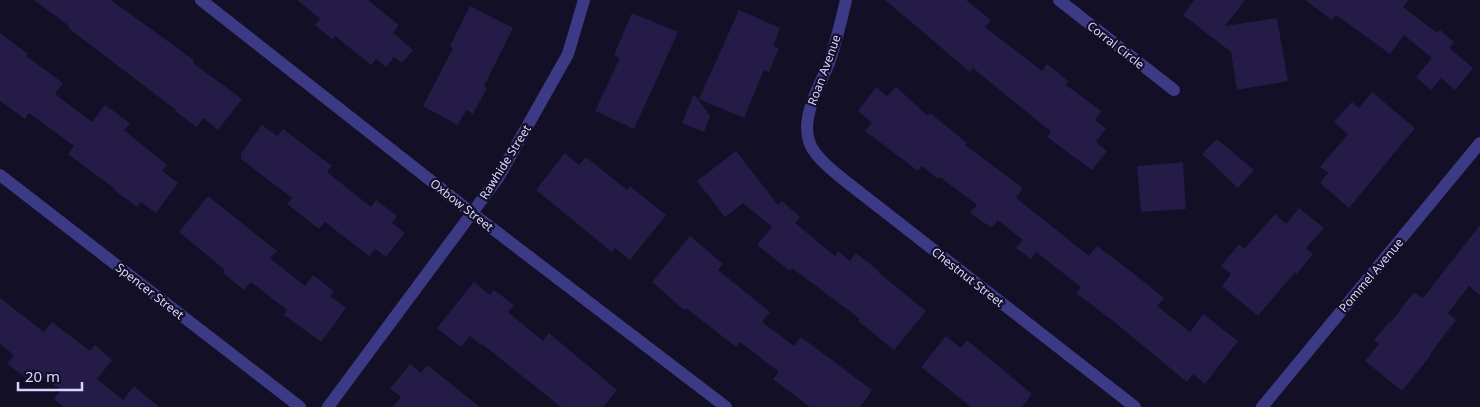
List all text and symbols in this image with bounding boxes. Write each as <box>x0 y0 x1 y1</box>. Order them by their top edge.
street label: Corral Circle <box>1084 17 1148 73</box>
street label: Roan Avenue <box>803 32 845 108</box>
street label: Rawhide Street <box>475 121 535 203</box>
street label: Oxbow Street <box>427 175 498 236</box>
street label: Pommel Avenue <box>1335 234 1407 316</box>
street label: Chestnut Street <box>928 243 1008 311</box>
street label: Spencer Street <box>112 259 188 323</box>
scale bar <box>18 360 81 392</box>
text: 20 m <box>25 366 60 386</box>

